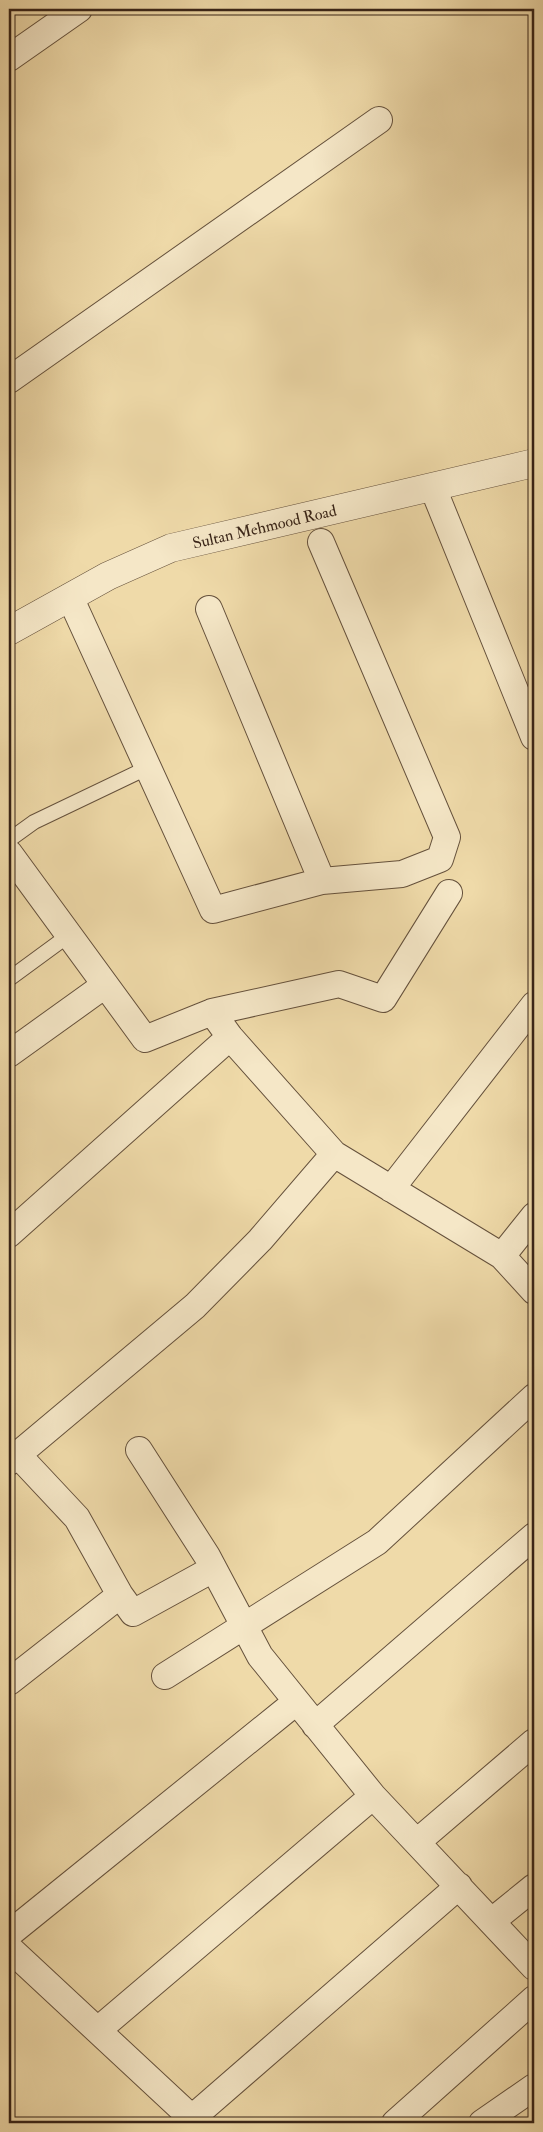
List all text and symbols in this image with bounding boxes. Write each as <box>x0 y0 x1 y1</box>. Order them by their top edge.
street label: Sultan Mehmood Road <box>191 501 339 554</box>

